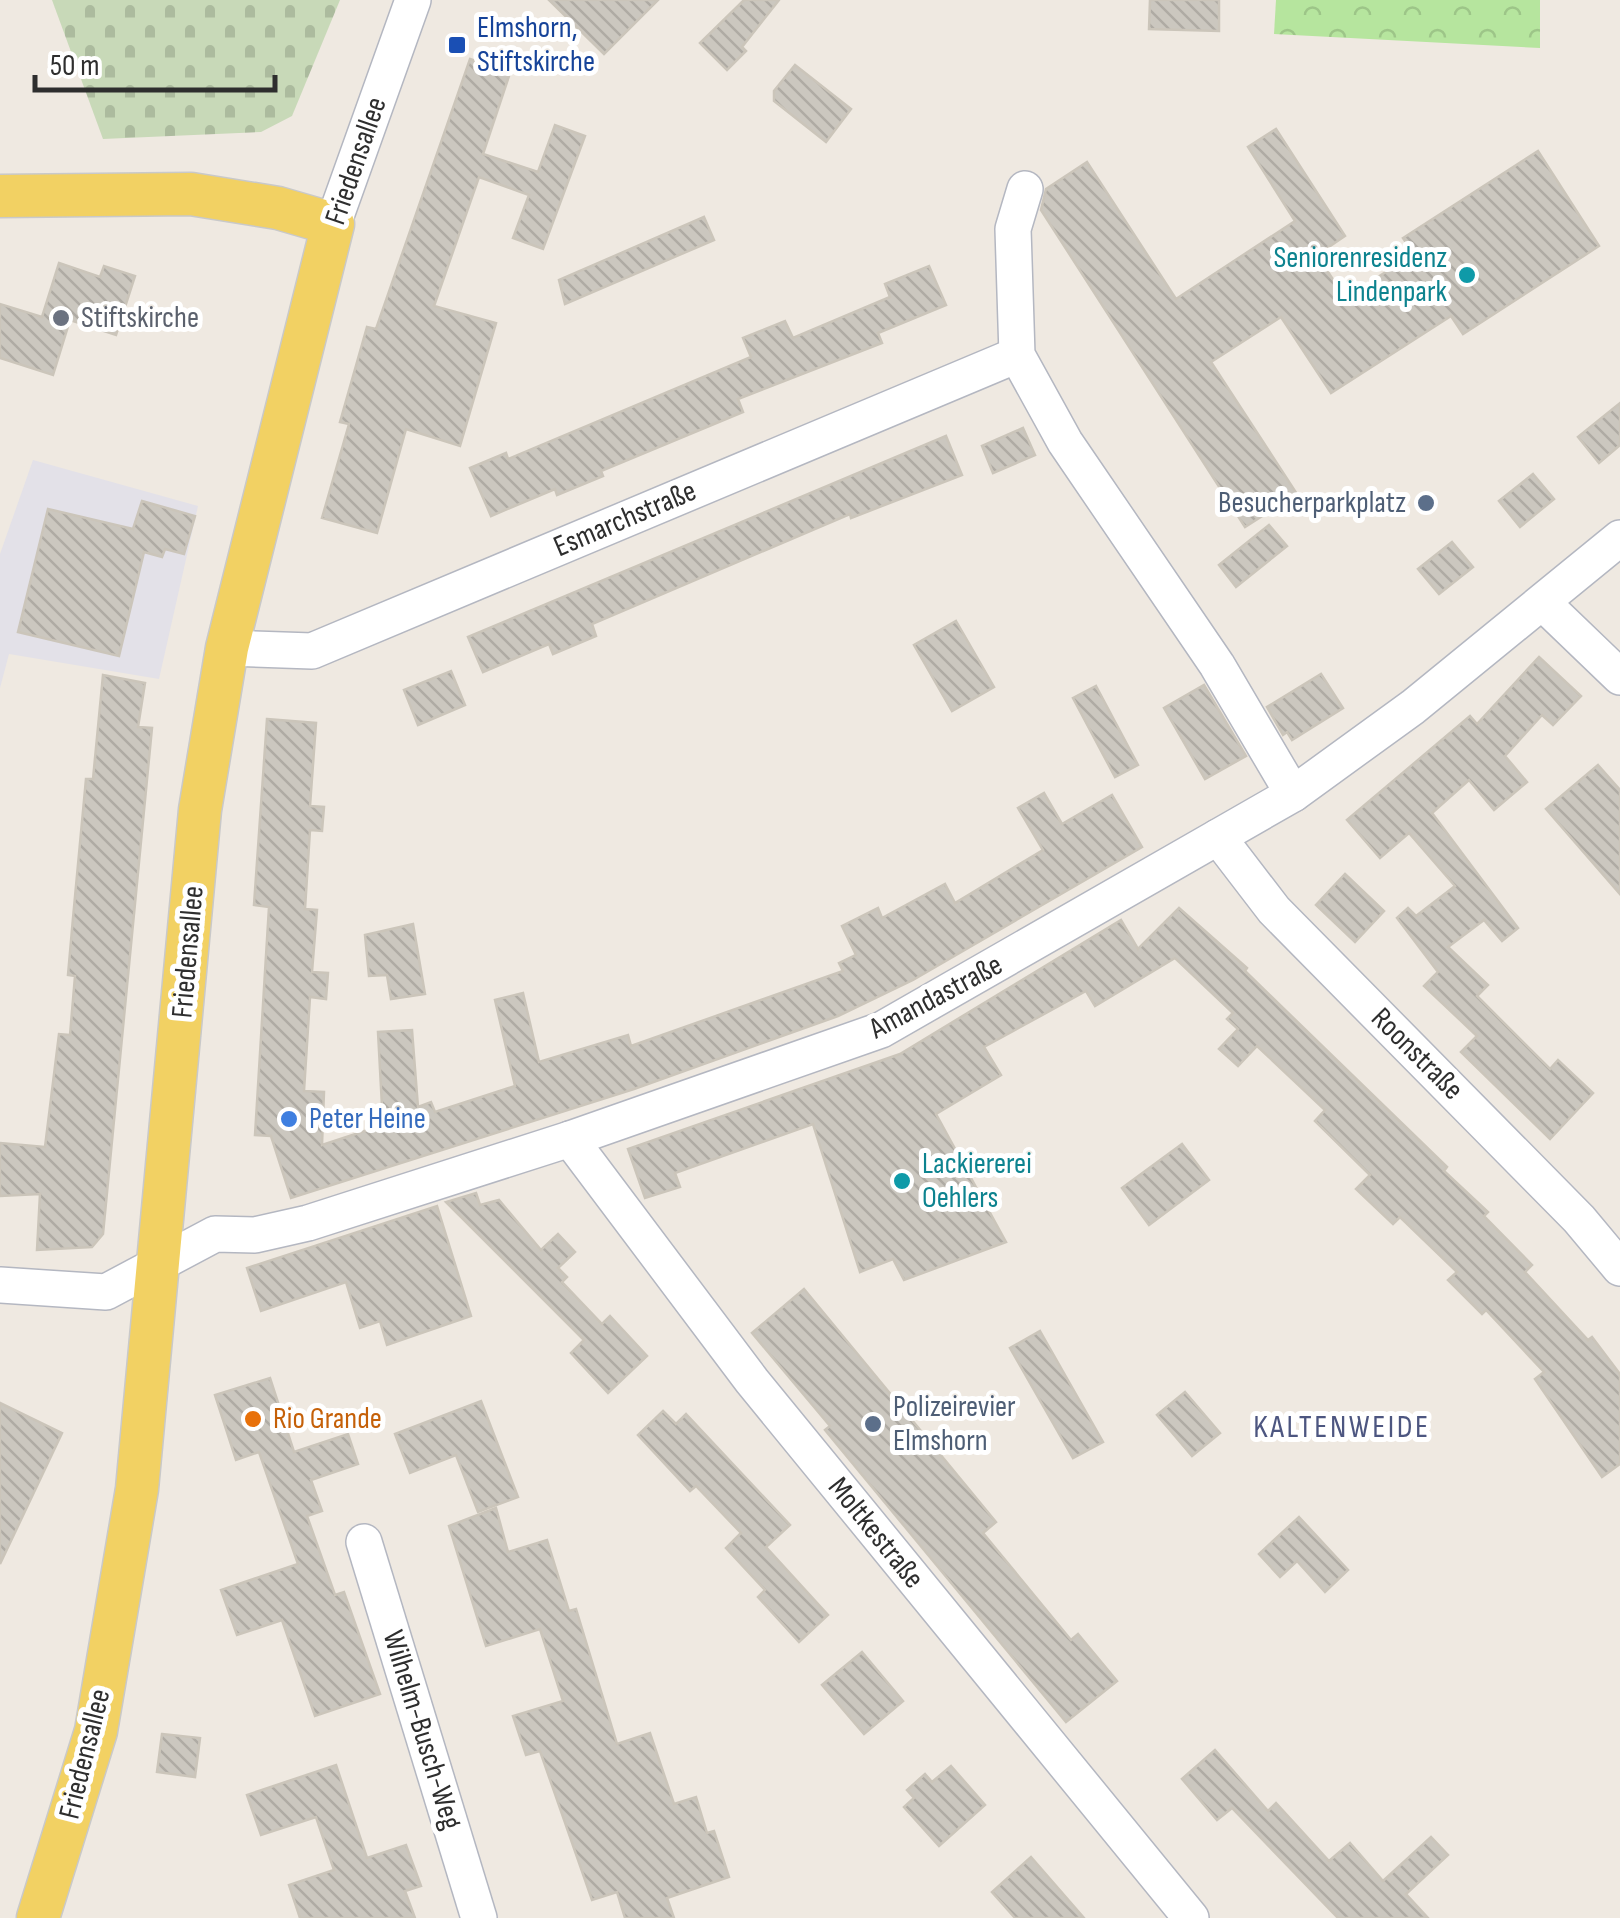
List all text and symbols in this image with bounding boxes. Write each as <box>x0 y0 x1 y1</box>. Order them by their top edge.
place label: Elmshorn, Stiftskirche <box>477 10 595 80</box>
scale bar <box>35 30 275 92</box>
marker: Elmshorn, Stiftskirche <box>446 34 468 56</box>
text: 50 m <box>50 48 99 84</box>
street label: Friedensallee <box>317 93 395 229</box>
place label: Seniorenresidenz Lindenpark <box>1273 240 1448 310</box>
marker: Seniorenresidenz Lindenpark <box>1456 264 1478 286</box>
place label: Stiftskirche <box>81 300 199 336</box>
marker: Stiftskirche <box>50 307 72 329</box>
street label: Esmarchstraße <box>548 473 702 565</box>
place label: Besucherparkplatz <box>1218 485 1406 521</box>
marker: Besucherparkplatz <box>1415 492 1437 514</box>
street label: Friedensallee <box>164 884 212 1020</box>
street label: Amandastraße <box>862 947 1009 1047</box>
street label: Roonstraße <box>1363 1000 1471 1108</box>
place label: Peter Heine <box>309 1101 426 1137</box>
marker: Peter Heine <box>278 1108 300 1130</box>
place label: Lackiererei Oehlers <box>922 1146 1032 1216</box>
marker: Lackiererei Oehlers <box>891 1170 913 1192</box>
place label: Polizeirevier Elmshorn <box>893 1389 1016 1459</box>
place label: Rio Grande <box>273 1401 382 1437</box>
marker: Rio Grande <box>242 1408 264 1430</box>
district label: KALTENWEIDE <box>1253 1408 1431 1447</box>
marker: Polizeirevier Elmshorn <box>862 1413 884 1435</box>
street label: Moltkestraße <box>820 1470 932 1596</box>
street label: Wilhelm-Busch-Weg <box>375 1626 469 1834</box>
street label: Friedensallee <box>52 1685 118 1823</box>

